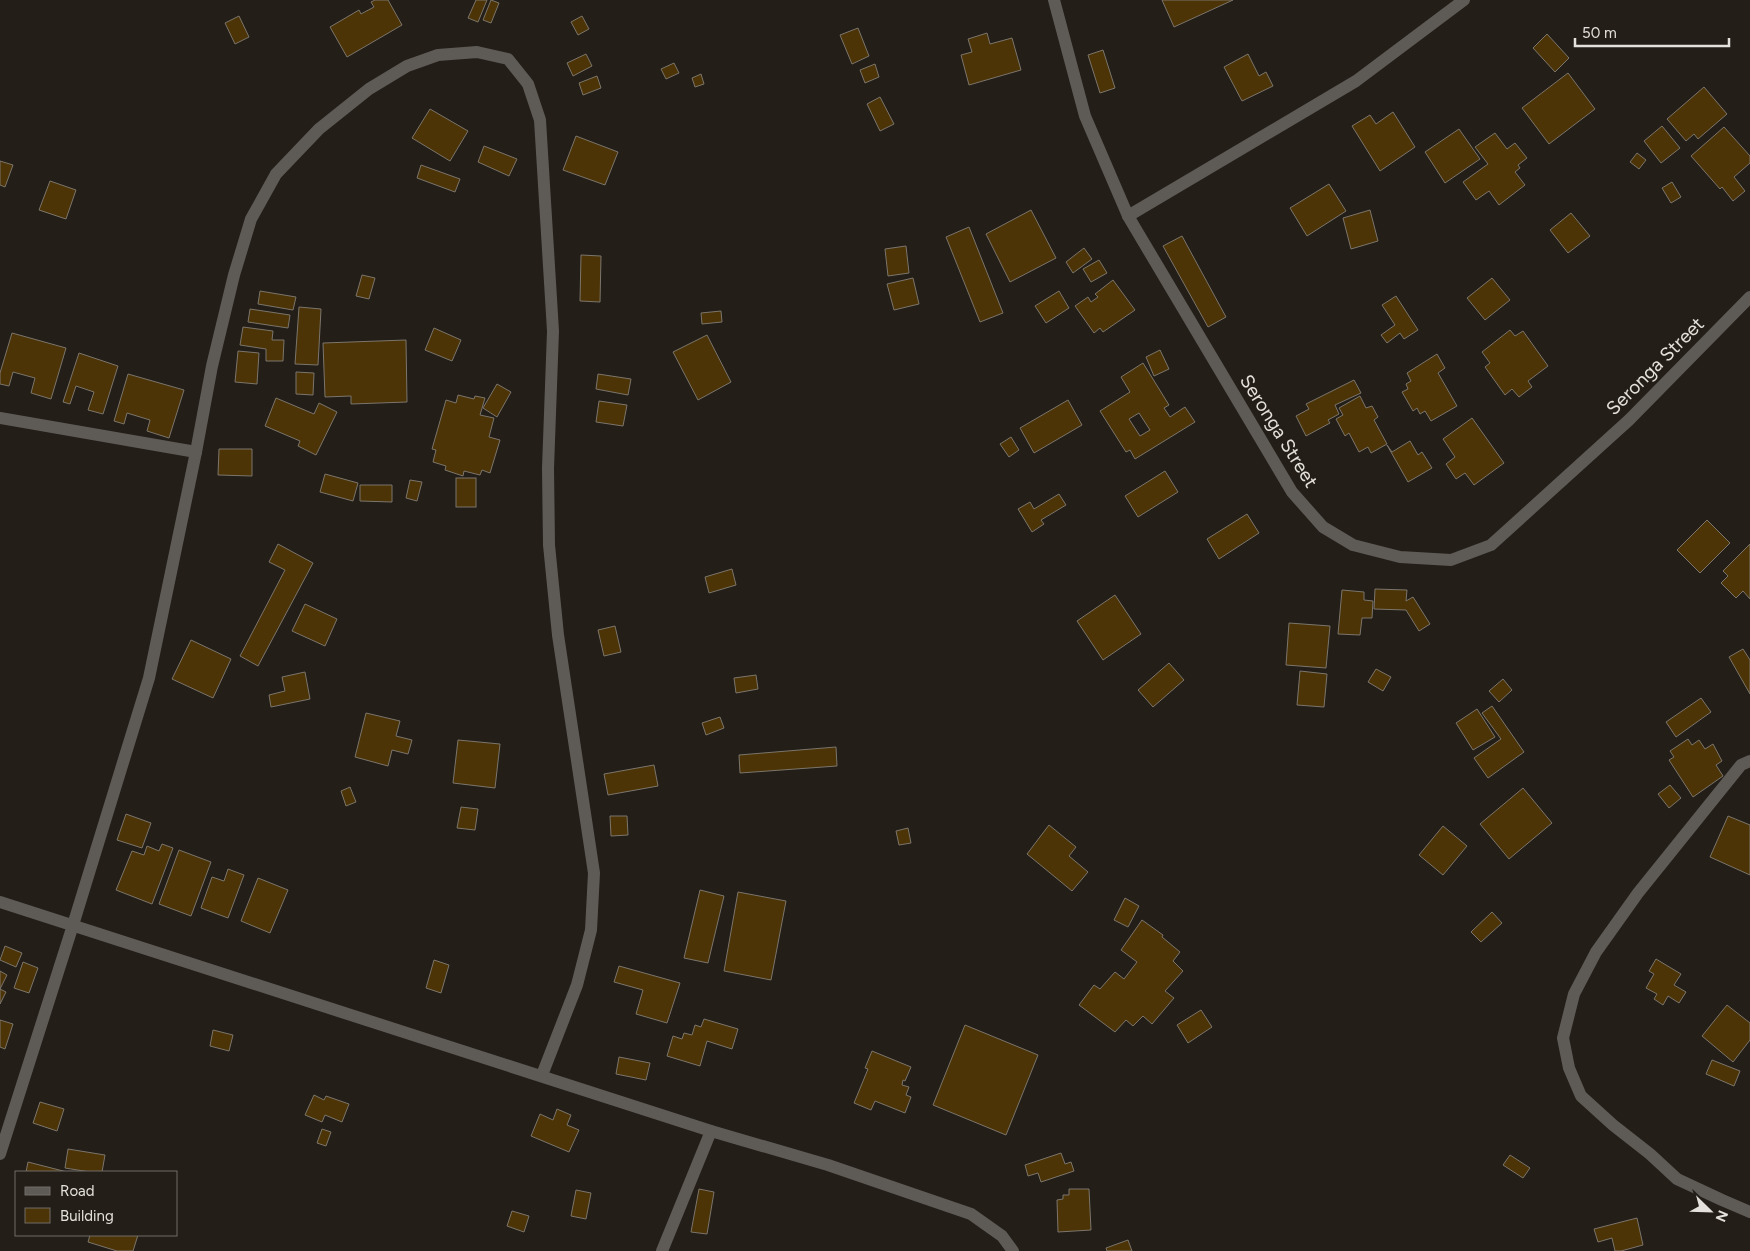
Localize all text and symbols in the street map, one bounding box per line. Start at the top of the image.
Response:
scale bar [1575,15,1729,47]
text: 50 m [1582,24,1617,42]
street label: Seronga Street [1601,312,1709,420]
street label: Seronga Street [1235,370,1323,492]
legend [15,1171,178,1236]
text: Road [60,1182,95,1200]
north arrow [1685,1186,1735,1236]
text: Building [60,1207,114,1225]
text: N [1712,1208,1731,1224]

